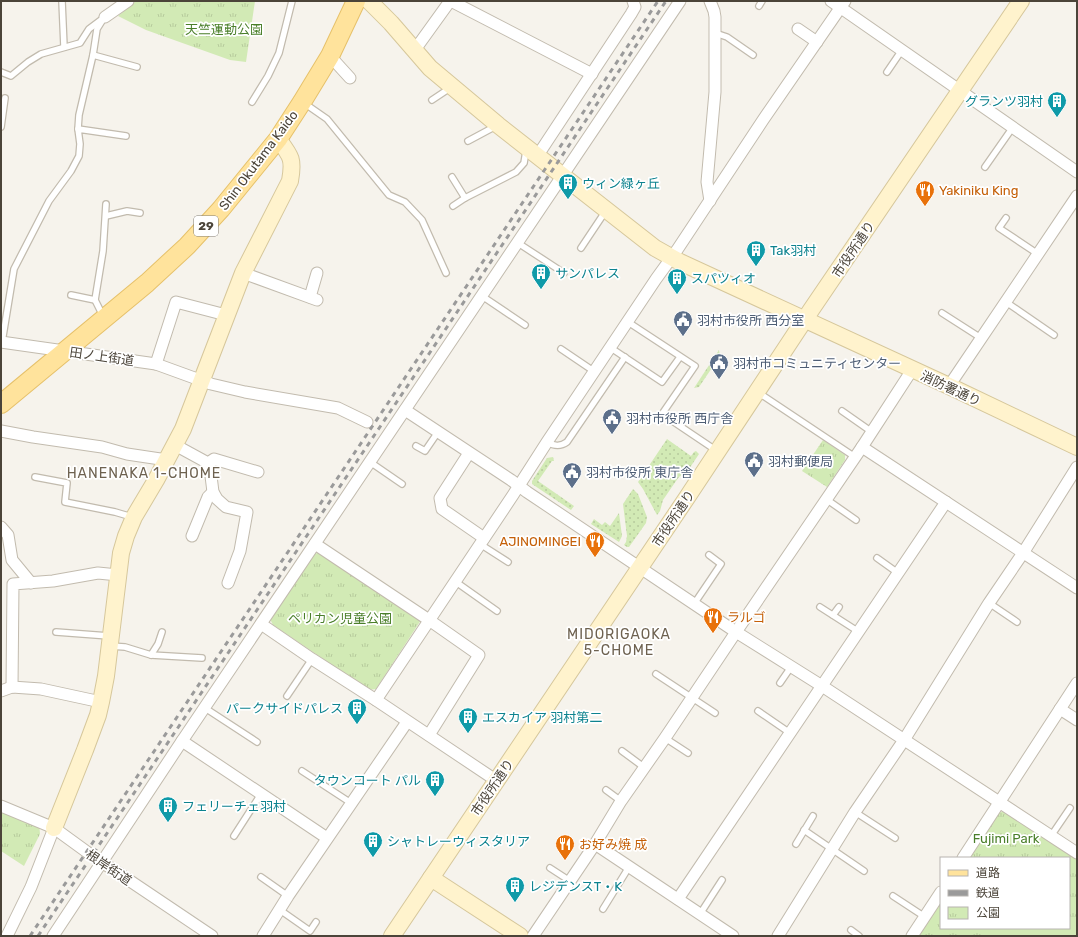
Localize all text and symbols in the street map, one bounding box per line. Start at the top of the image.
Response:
park label: 天竺運動公園 [185,22,263,37]
building icon: グランツ羽村 [1046,90,1068,118]
place label: グランツ羽村 [965,94,1043,109]
street label: Shin Okutama Kaido [216,107,301,213]
building icon: ウィン緑ヶ丘 [557,172,579,200]
place label: ウィン緑ヶ丘 [582,176,660,191]
restaurant icon: Yakiniku King [914,179,936,207]
place label: Yakiniku King [939,183,1019,199]
road number: 29 [194,216,218,236]
street label: 市役所通り [829,218,878,280]
building icon: Tak羽村 [745,239,767,267]
place label: Tak羽村 [770,243,816,258]
building icon: サンパレス [530,262,552,290]
place label: サンパレス [555,266,620,281]
building icon: スパツィオ [666,267,688,295]
place label: スパツィオ [691,271,756,286]
public building icon: 羽村市役所 西分室 [672,309,694,337]
place label: 羽村市役所 西分室 [697,313,804,328]
street label: 田ノ上街道 [69,345,135,368]
public building icon: 羽村市コミュニティセンター [708,352,730,380]
place label: 羽村市コミュニティセンター [733,356,901,371]
street label: 消防署通り [918,368,983,409]
public building icon: 羽村市役所 西庁舎 [601,407,623,435]
place label: 羽村市役所 西庁舎 [626,411,733,426]
public building icon: 羽村郵便局 [743,450,765,478]
place label: 羽村郵便局 [768,454,833,469]
public building icon: 羽村市役所 東庁舎 [561,461,583,489]
district label: HANENAKA 1-CHOME [67,465,221,482]
place label: 羽村市役所 東庁舎 [586,465,693,480]
street label: 市役所通り [649,487,698,549]
restaurant icon: AJINOMINGEI [584,530,606,558]
place label: AJINOMINGEI [500,534,581,549]
restaurant icon: ラルゴ [702,606,724,634]
place label: ラルゴ [727,610,766,625]
park label: ペリカン児童公園 [288,611,392,626]
district label: MIDORIGAOKA 5-CHOME [567,626,671,659]
building icon: パークサイドパレス [346,697,368,725]
place label: パークサイドパレス [226,701,343,716]
building icon: エスカイア 羽村第二 [457,706,479,734]
place label: エスカイア 羽村第二 [482,710,602,725]
street label: 市役所通り [468,756,517,818]
building icon: タウンコート パル [424,769,446,797]
place label: タウンコート パル [314,773,421,788]
building icon: フェリーチェ羽村 [157,795,179,823]
place label: フェリーチェ羽村 [182,799,286,814]
building icon: シャトレーウィスタリア [362,830,384,858]
park label: Fujimi Park [973,831,1040,846]
restaurant icon: お好み焼 成 [554,833,576,861]
place label: シャトレーウィスタリア [387,834,530,849]
place label: お好み焼 成 [579,837,647,852]
street label: 根岸街道 [83,847,134,888]
legend [940,857,1070,929]
text: 道路 [976,866,1000,880]
building icon: レジデンスT・K [504,875,526,903]
place label: レジデンスT・K [529,879,622,894]
text: 鉄道 [976,886,1000,900]
text: 公園 [976,906,1000,920]

